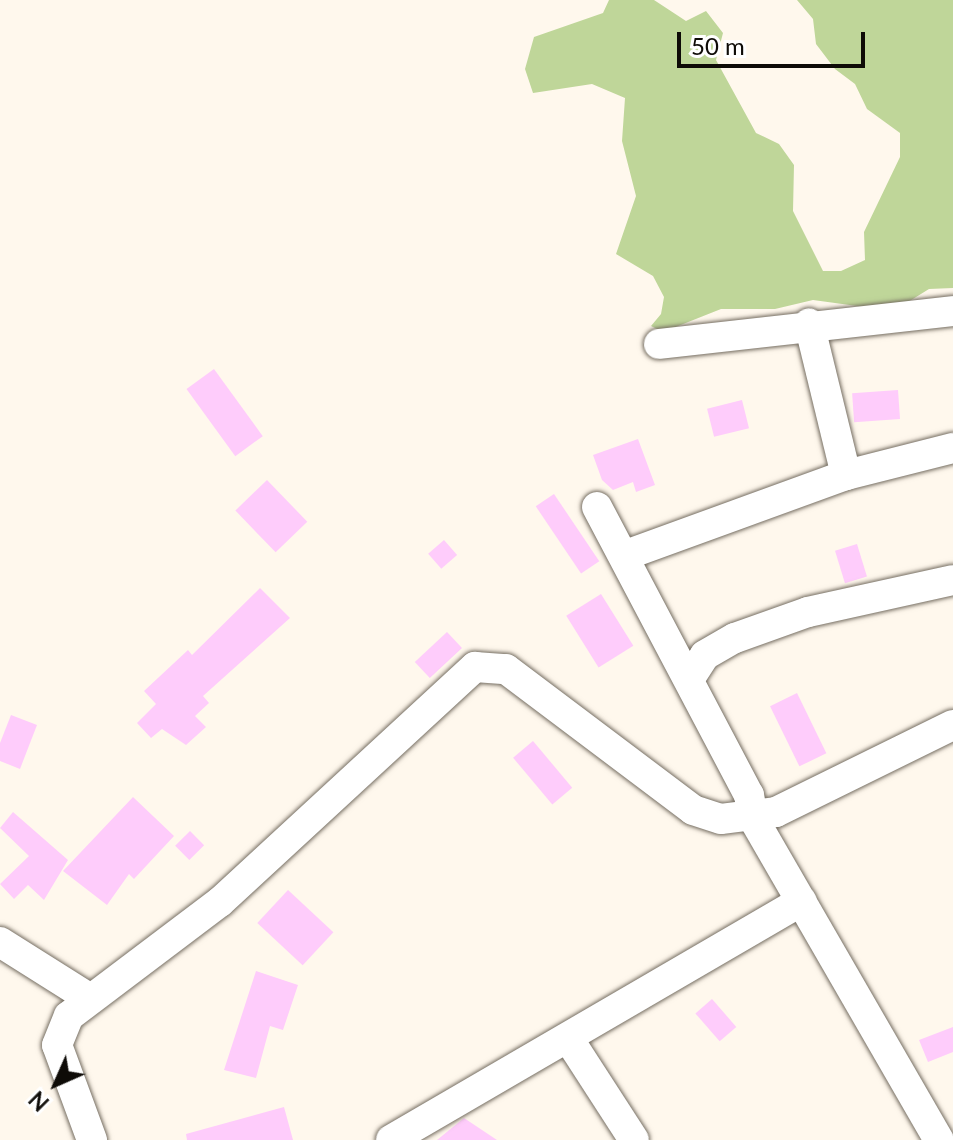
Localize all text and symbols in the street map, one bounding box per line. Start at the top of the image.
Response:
scale bar [681,16,869,66]
text: 50 m [691,31,745,60]
north arrow [16,1044,96,1124]
text: N [23,1086,54,1117]

